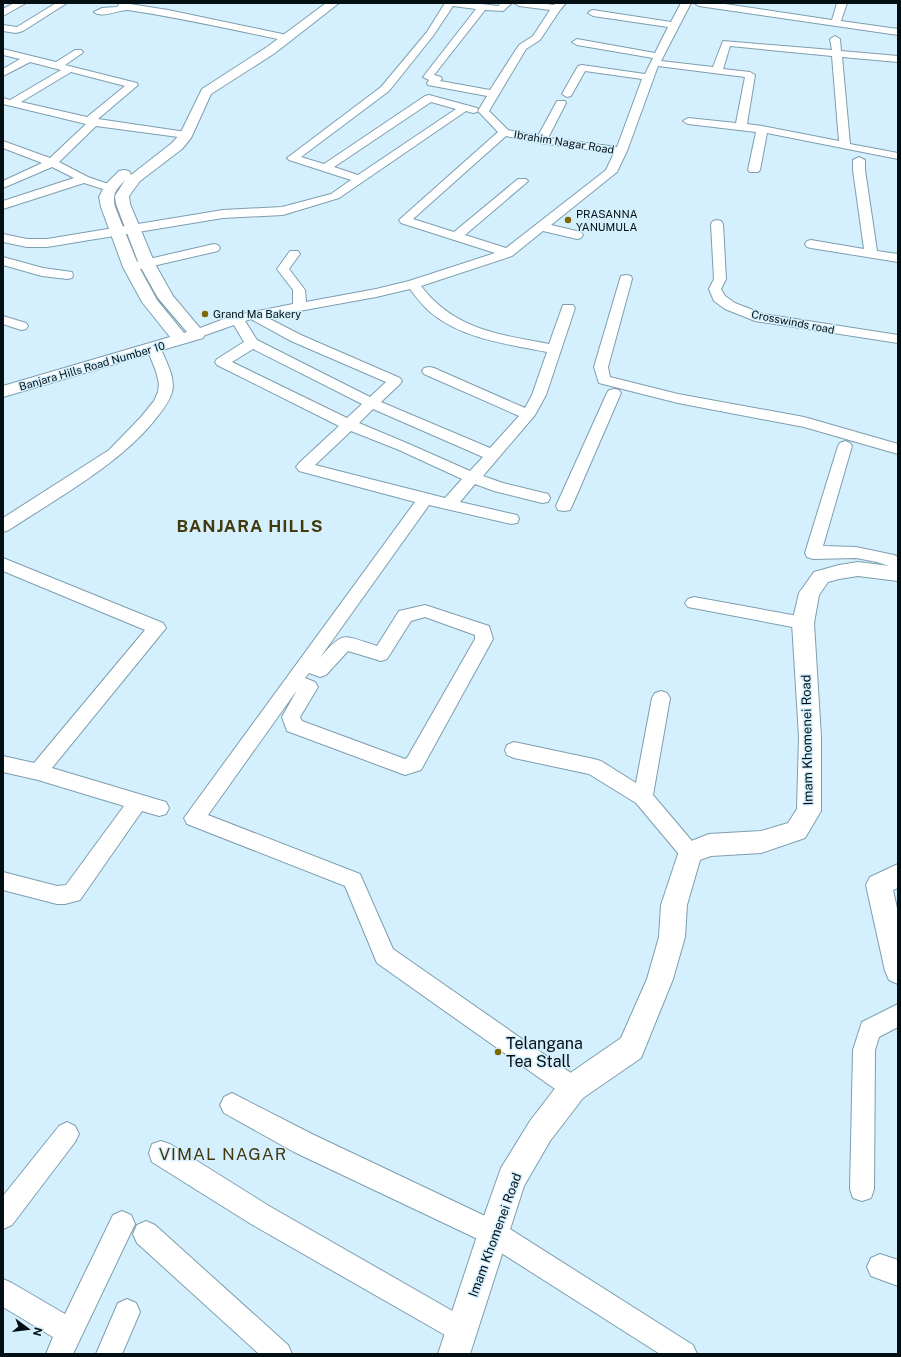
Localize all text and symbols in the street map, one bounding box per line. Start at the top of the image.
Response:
street label: Ibrahim Nagar Road [513,128,615,156]
place label: PRASANNA YANUMULA [576,208,638,233]
marker: PRASANNA YANUMULA [563,215,573,225]
place label: Grand Ma Bakery [213,308,301,320]
street label: Crosswinds road [750,308,836,336]
marker: Grand Ma Bakery [200,309,210,319]
street label: Banjara Hills Road Number 10 [18,339,167,393]
district label: BANJARA HILLS [177,516,323,536]
street label: Imam Khomenei Road [798,674,816,806]
place label: Telangana Tea Stall [506,1034,583,1071]
marker: Telangana Tea Stall [493,1047,503,1057]
district label: VIMAL NAGAR [159,1144,287,1164]
street label: Imam Khomenei Road [466,1171,524,1299]
north arrow [8,1309,48,1349]
text: N [31,1326,45,1337]

